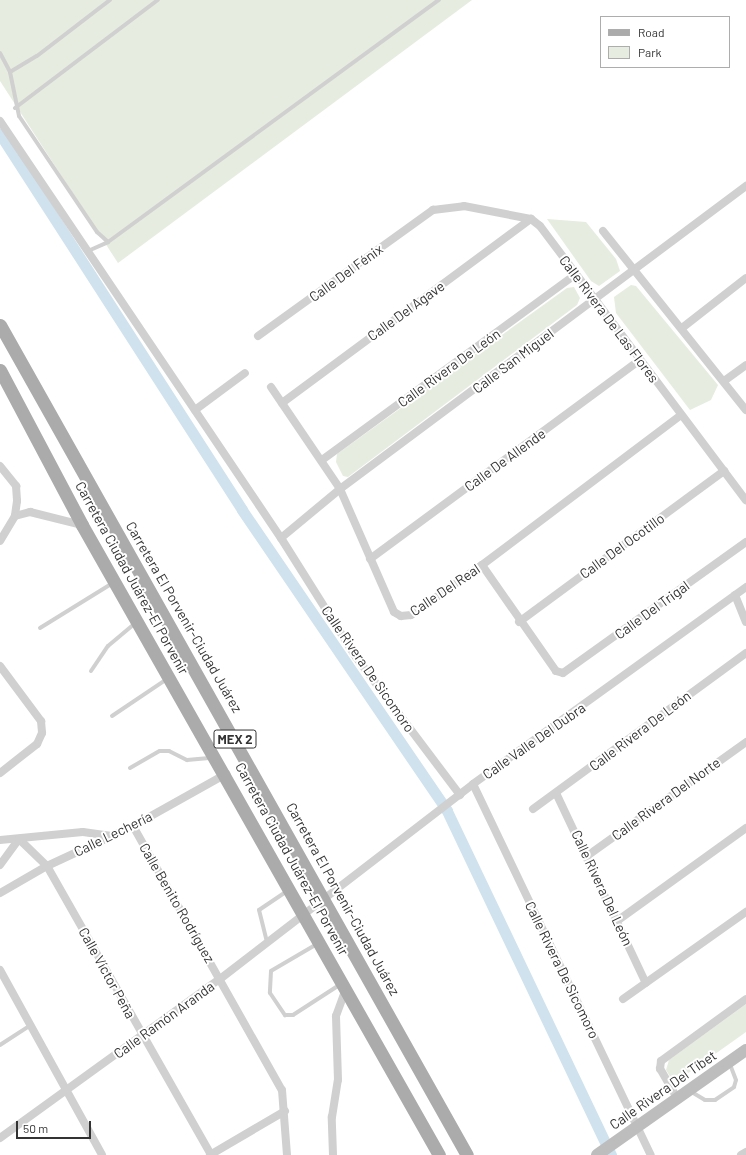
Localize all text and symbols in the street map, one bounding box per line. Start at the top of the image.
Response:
legend [600,16,730,68]
text: Road [638,25,665,39]
text: Park [638,45,662,59]
street label: Calle Del Fénix [306,241,386,305]
street label: Calle Rivera De Las Flores [556,252,662,386]
street label: Calle Del Agave [364,277,448,345]
street label: Calle Rivera De León [394,325,504,411]
street label: Calle San Miguel [469,325,557,397]
street label: Calle De Allende [461,425,549,495]
street label: Carretera Ciudad Juárez-El Porvenir [72,479,192,677]
street label: Calle Del Ocotillo [576,510,668,582]
street label: Carretera El Porvenir-Ciudad Juárez [122,518,246,716]
street label: Calle Del Real [407,560,483,620]
street label: Calle Del Trigal [611,577,693,643]
street label: Calle Rivera De Sicomoro [318,603,418,735]
street label: Calle Rivera De León [586,687,694,775]
street label: Calle Valle Del Dubra [479,699,589,783]
road number: MEX 2 [213,728,257,750]
street label: Calle Rivera Del Norte [608,754,724,844]
street label: Carretera Ciudad Juárez-El Porvenir [232,760,352,958]
street label: Carretera El Porvenir-Ciudad Juárez [283,800,403,998]
street label: Calle Lechería [71,808,155,860]
street label: Calle Rivera Del León [568,827,636,949]
street label: Calle Benito Rodríguez [136,840,218,966]
street label: Calle Rivera De Sicomoro [521,899,603,1041]
street label: Calle Víctor Peña [75,925,139,1021]
street label: Calle Ramón Aranda [110,978,218,1062]
street label: Calle Rivera Del Tíbet [606,1047,720,1133]
scale bar [18,1113,93,1139]
text: 50 m [23,1121,48,1135]

